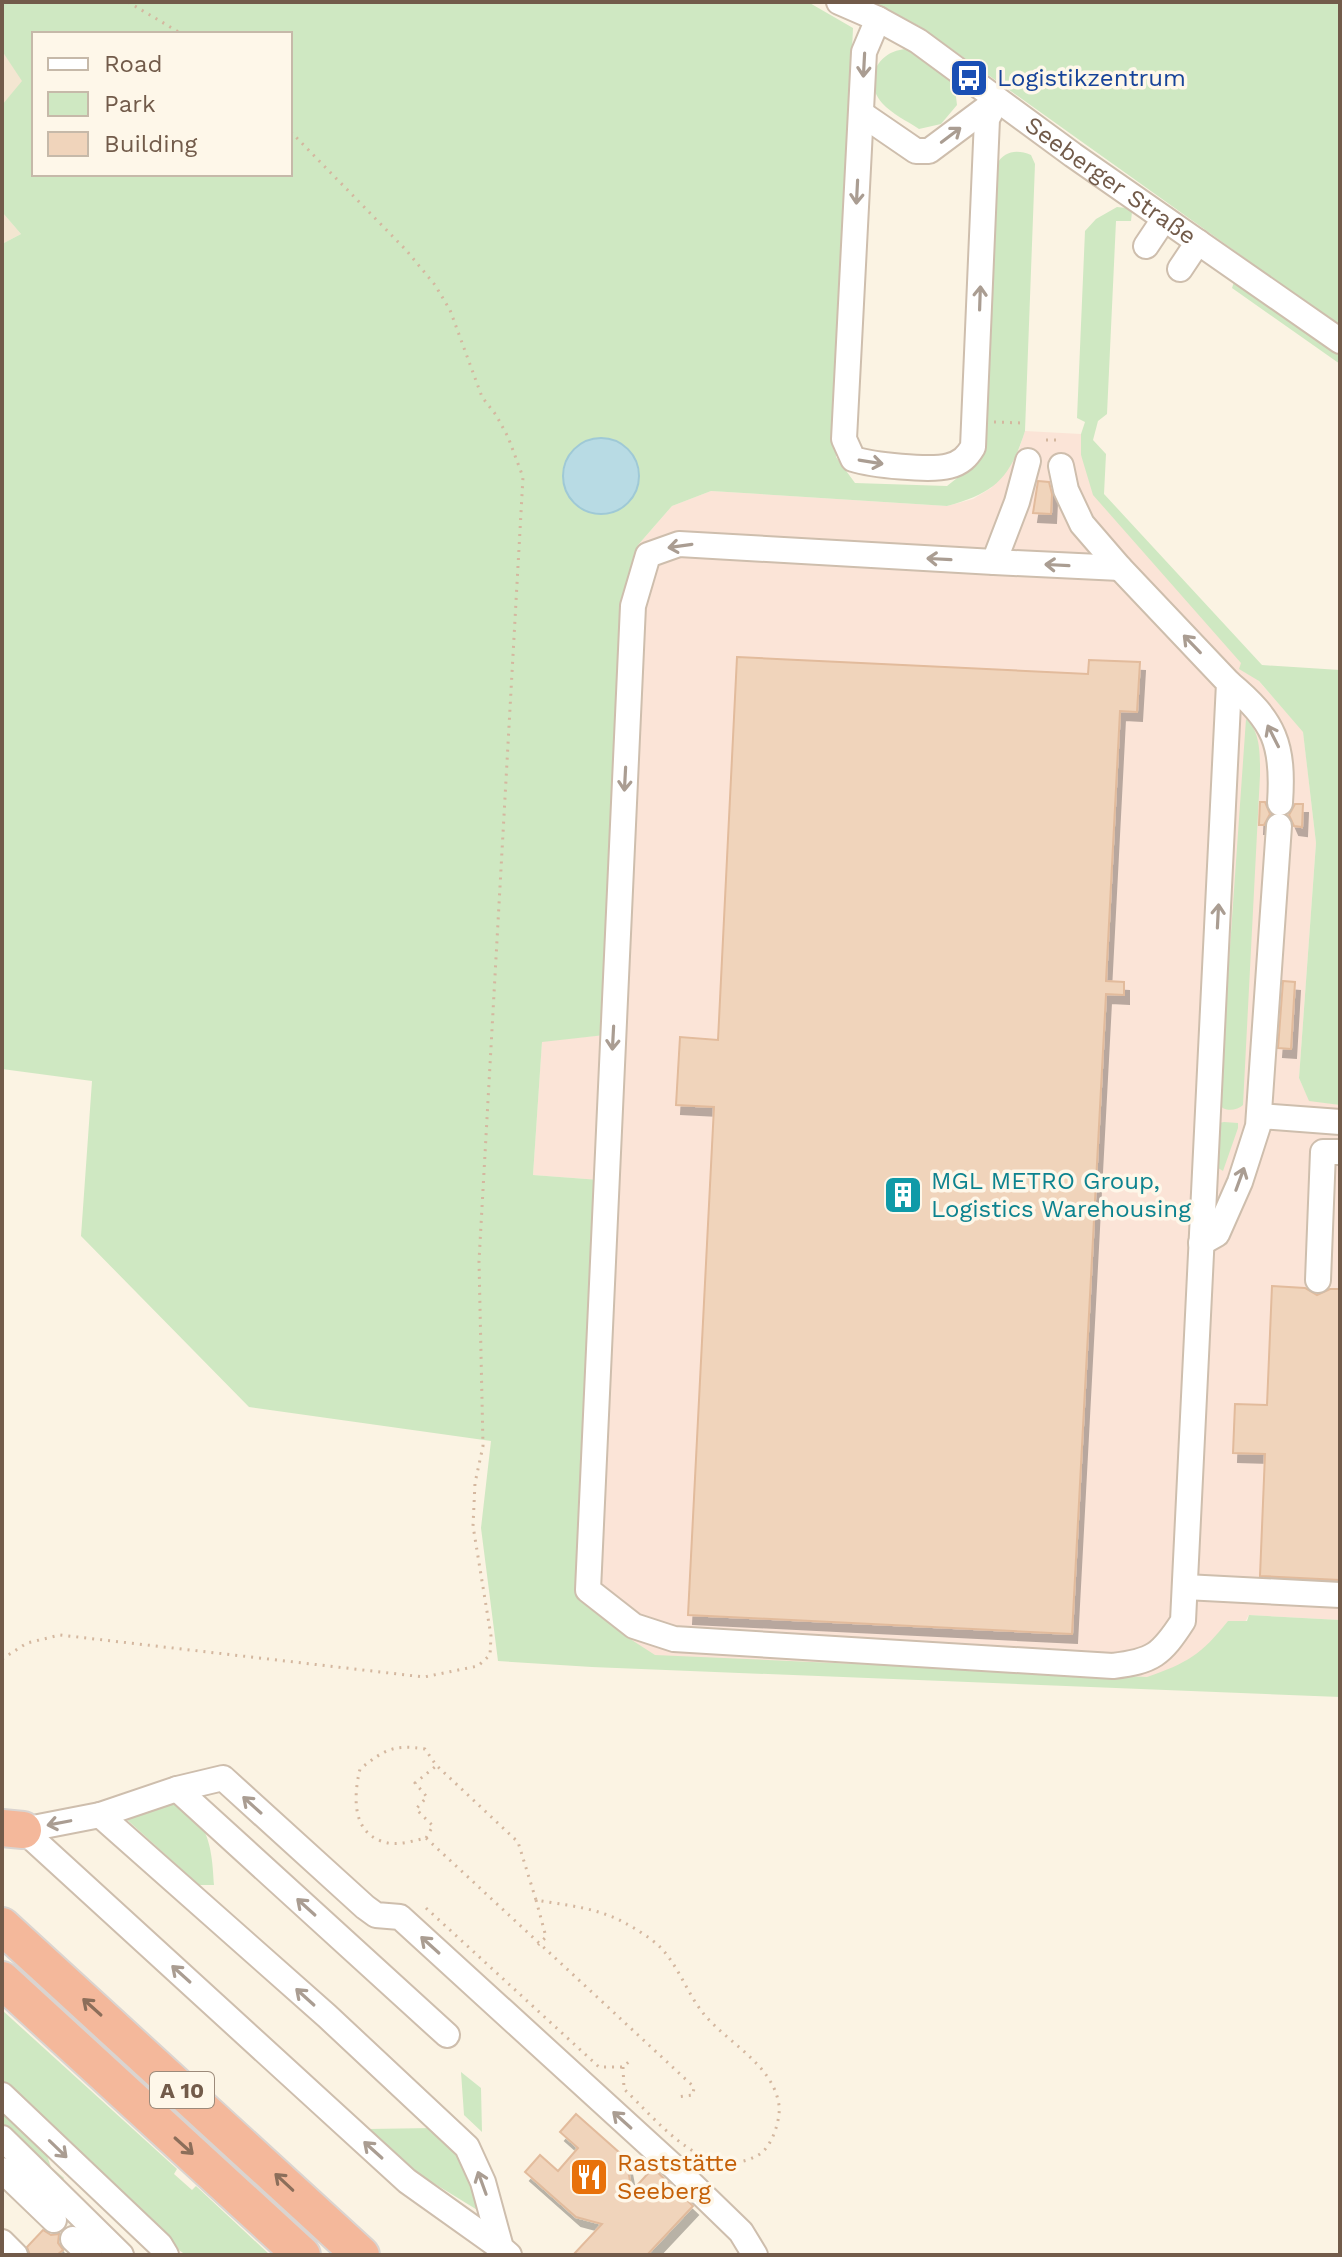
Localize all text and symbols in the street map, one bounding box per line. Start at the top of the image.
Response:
legend [32,32,292,176]
text: Road [104,50,163,78]
one-way arrow [856,51,871,78]
bus stop icon: Logistikzentrum [948,57,990,99]
place label: Logistikzentrum [997,64,1186,92]
text: Park [104,90,156,118]
street label: Seeberger Straße [1020,111,1201,250]
one-way arrow [940,127,961,144]
text: Building [104,130,197,158]
one-way arrow [850,178,865,204]
one-way arrow [972,285,987,312]
one-way arrow [858,456,883,471]
one-way arrow [668,539,693,554]
one-way arrow [926,551,953,566]
one-way arrow [1044,557,1071,572]
one-way arrow [1183,634,1201,654]
one-way arrow [1265,724,1280,748]
one-way arrow [618,765,633,792]
one-way arrow [1210,903,1225,930]
one-way arrow [606,1024,621,1051]
place label: MGL METRO Group, Logistics Warehousing [931,1167,1191,1223]
one-way arrow [1234,1167,1248,1192]
building icon: MGL METRO Group, Logistics Warehousing [882,1174,924,1216]
one-way arrow [242,1796,262,1814]
one-way arrow [47,1817,73,1832]
one-way arrow [296,1897,316,1916]
one-way arrow [421,1936,441,1954]
one-way arrow [171,1965,191,1984]
one-way arrow [296,1988,316,2006]
one-way arrow [82,1999,102,2017]
road number: A 10 [150,2072,214,2108]
one-way arrow [613,2112,633,2130]
one-way arrow [174,2136,194,2155]
one-way arrow [48,2139,68,2158]
one-way arrow [363,2140,383,2159]
place label: Raststätte Seeberg [617,2149,737,2205]
restaurant icon: Raststätte Seeberg [568,2156,610,2198]
one-way arrow [474,2171,489,2196]
one-way arrow [274,2173,294,2192]

